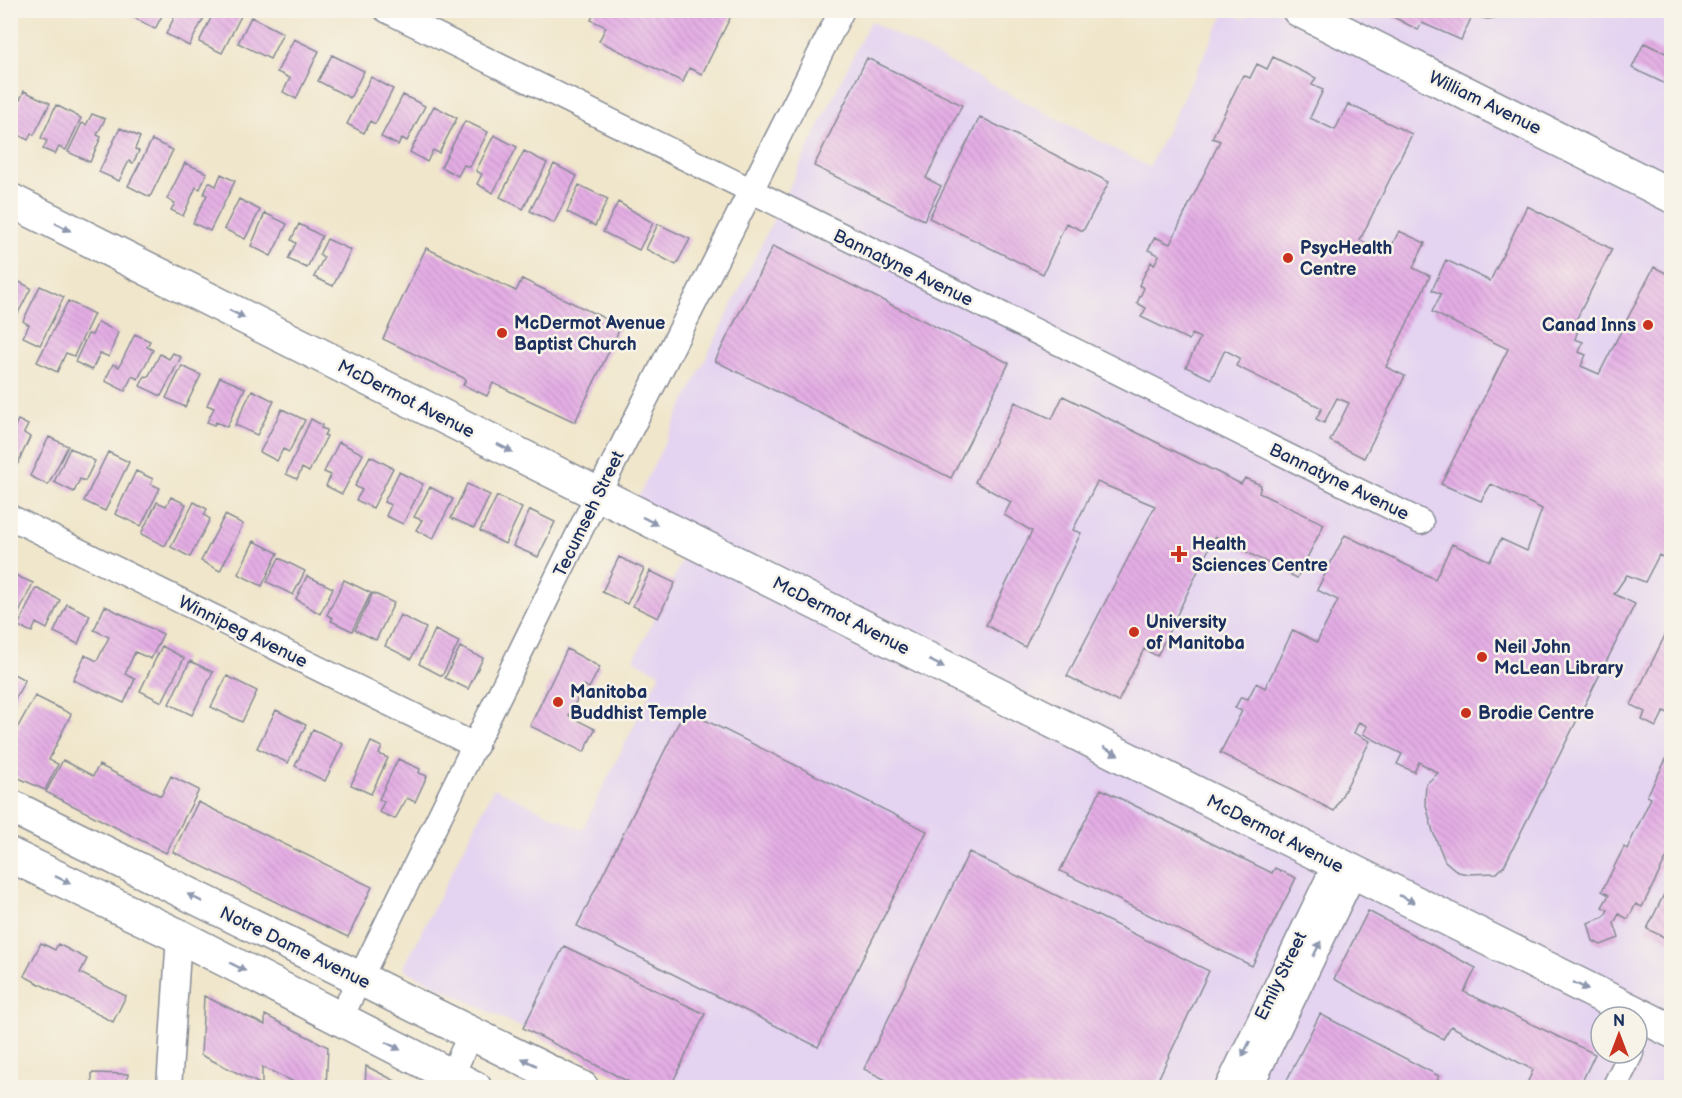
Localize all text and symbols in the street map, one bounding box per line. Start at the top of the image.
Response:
street label: William Avenue [1425,67,1545,139]
one-way arrow [54,222,71,231]
street label: Bannatyne Avenue [830,225,977,311]
place label: PsycHealth Centre [1300,238,1392,280]
marker: PsycHealth Centre [1281,251,1295,265]
one-way arrow [229,309,246,319]
place label: McDermot Avenue Baptist Church [514,313,665,355]
place label: Canad Inns [1542,315,1636,336]
marker: Canad Inns [1641,318,1655,332]
marker: McDermot Avenue Baptist Church [495,326,509,340]
street label: McDermot Avenue [334,355,478,443]
street label: Bannatyne Avenue [1266,439,1413,525]
one-way arrow [497,444,514,453]
street label: Tecumseh Street [549,447,629,580]
one-way arrow [641,516,658,525]
place label: Health Sciences Centre [1192,534,1328,576]
marker: Health Sciences Centre [1170,545,1188,563]
street label: McDermot Avenue [769,572,913,660]
street label: Winnipeg Avenue [175,592,311,672]
place label: University of Manitoba [1146,612,1245,654]
marker: University of Manitoba [1127,625,1141,639]
place label: Neil John McLean Library [1494,637,1624,679]
marker: Neil John McLean Library [1475,650,1489,664]
one-way arrow [928,659,946,669]
place label: Manitoba Buddhist Temple [570,682,707,724]
marker: Manitoba Buddhist Temple [551,695,565,709]
place label: Brodie Centre [1478,703,1594,724]
marker: Brodie Centre [1459,706,1473,720]
one-way arrow [1103,747,1120,756]
street label: McDermot Avenue [1203,790,1347,878]
one-way arrow [55,876,72,885]
one-way arrow [186,893,203,903]
one-way arrow [1398,895,1415,904]
street label: Notre Dame Avenue [216,902,374,994]
street label: Emily Street [1251,928,1312,1024]
one-way arrow [1312,941,1322,958]
one-way arrow [230,962,247,971]
one-way arrow [1573,981,1590,991]
north arrow [1589,1005,1649,1065]
text: N [1613,1012,1625,1031]
one-way arrow [1241,1040,1250,1057]
one-way arrow [384,1041,401,1050]
one-way arrow [521,1057,538,1066]

